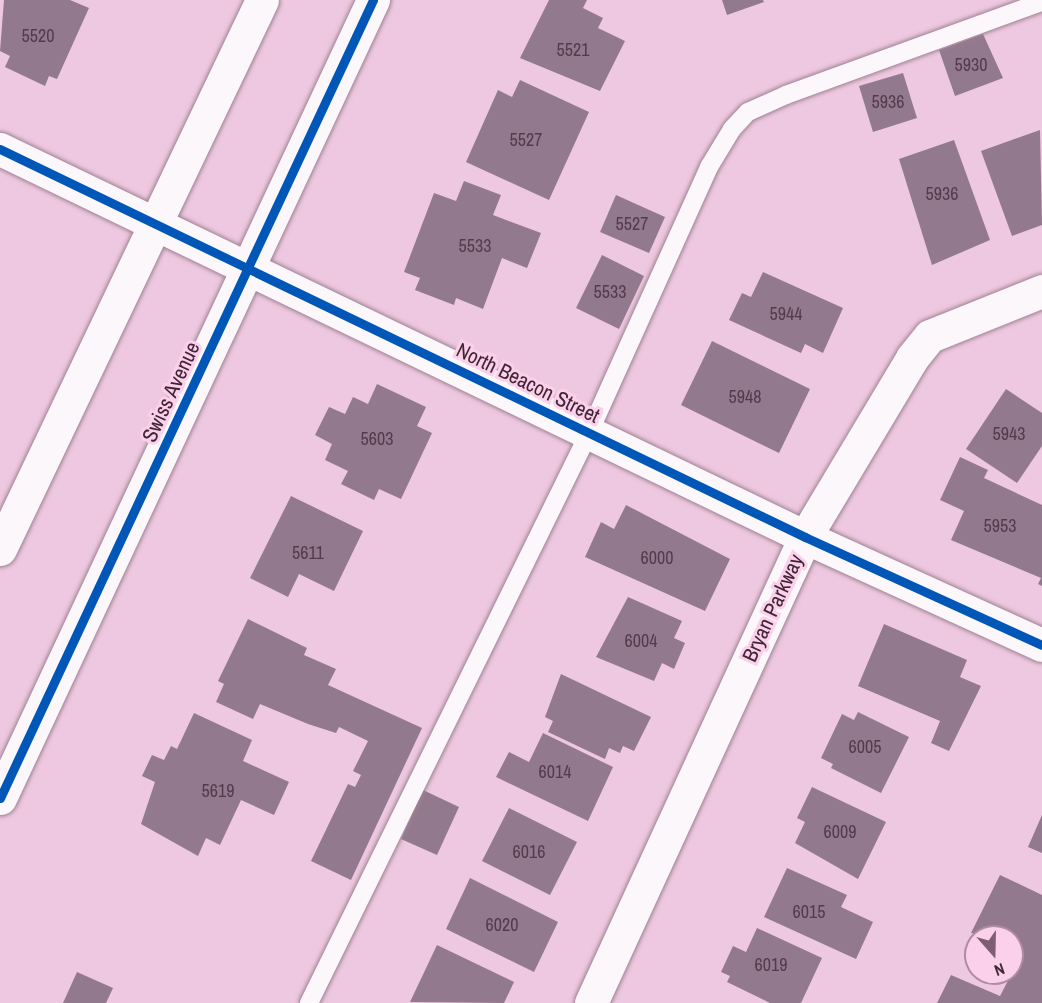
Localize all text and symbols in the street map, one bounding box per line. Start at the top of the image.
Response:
house number: 5520 [22,25,54,47]
house number: 5521 [557,39,589,61]
house number: 5930 [955,54,987,76]
house number: 5936 [872,91,904,113]
house number: 5527 [510,129,542,151]
house number: 5936 [926,183,958,205]
house number: 5527 [616,213,648,235]
house number: 5533 [459,235,491,257]
house number: 5533 [594,281,626,303]
house number: 5944 [770,303,802,325]
street label: Swiss Avenue [137,337,205,447]
street label: North Beacon Street [452,337,604,429]
house number: 5948 [729,386,761,408]
house number: 5943 [993,423,1025,445]
house number: 5603 [361,428,393,450]
house number: 5953 [984,515,1016,537]
house number: 5611 [292,542,324,564]
house number: 6000 [641,547,673,569]
street label: Bryan Parkway [737,550,809,666]
house number: 6004 [625,630,657,652]
house number: 6005 [849,736,881,758]
house number: 6014 [539,761,571,783]
house number: 5619 [202,780,234,802]
house number: 6009 [824,821,856,843]
house number: 6016 [513,841,545,863]
house number: 6015 [793,901,825,923]
house number: 6020 [486,914,518,936]
north arrow [964,925,1024,985]
house number: 6019 [755,954,787,976]
text: N [991,958,1008,982]

